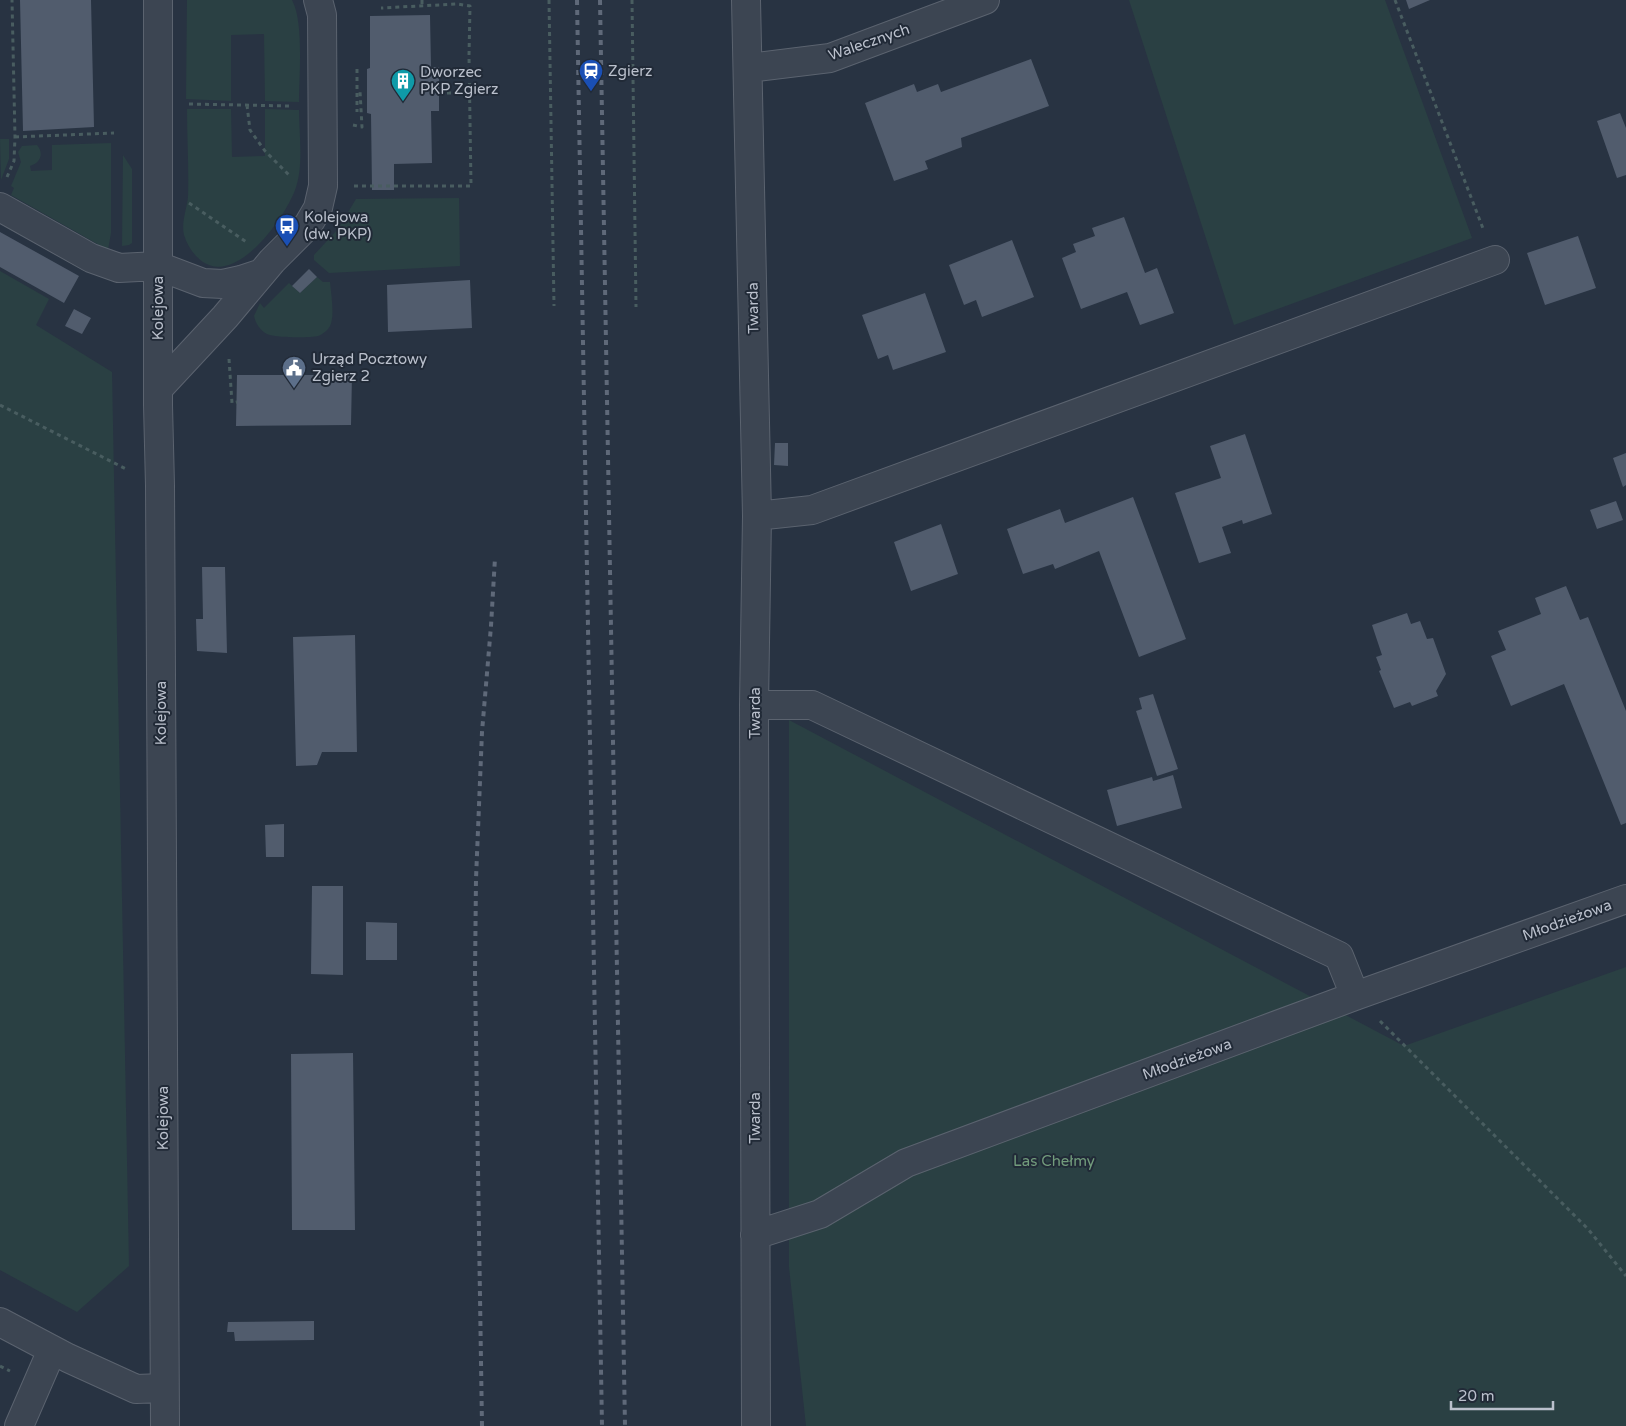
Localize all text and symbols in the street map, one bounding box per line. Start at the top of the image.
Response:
street label: Walecznych [826,20,912,64]
station icon: Zgierz [578,58,604,92]
place label: Zgierz [608,62,652,80]
place label: Dworzec PKP Zgierz [420,63,499,98]
building icon: Dworzec PKP Zgierz [390,68,416,102]
place label: Kolejowa (dw. PKP) [304,208,372,243]
bus stop icon: Kolejowa (dw. PKP) [274,213,300,247]
street label: Kolejowa [149,276,167,340]
street label: Twarda [744,282,762,334]
place label: Urząd Pocztowy Zgierz 2 [312,350,427,385]
public building icon: Urząd Pocztowy Zgierz 2 [281,355,307,389]
street label: Kolejowa [152,681,170,745]
street label: Twarda [746,687,764,739]
street label: Młodzieżowa [1520,896,1614,944]
street label: Młodzieżowa [1140,1035,1234,1083]
street label: Kolejowa [154,1086,172,1150]
street label: Twarda [746,1092,764,1144]
park label: Las Chełmy [1013,1152,1095,1170]
scale bar [1451,1378,1554,1410]
text: 20 m [1458,1387,1495,1405]

